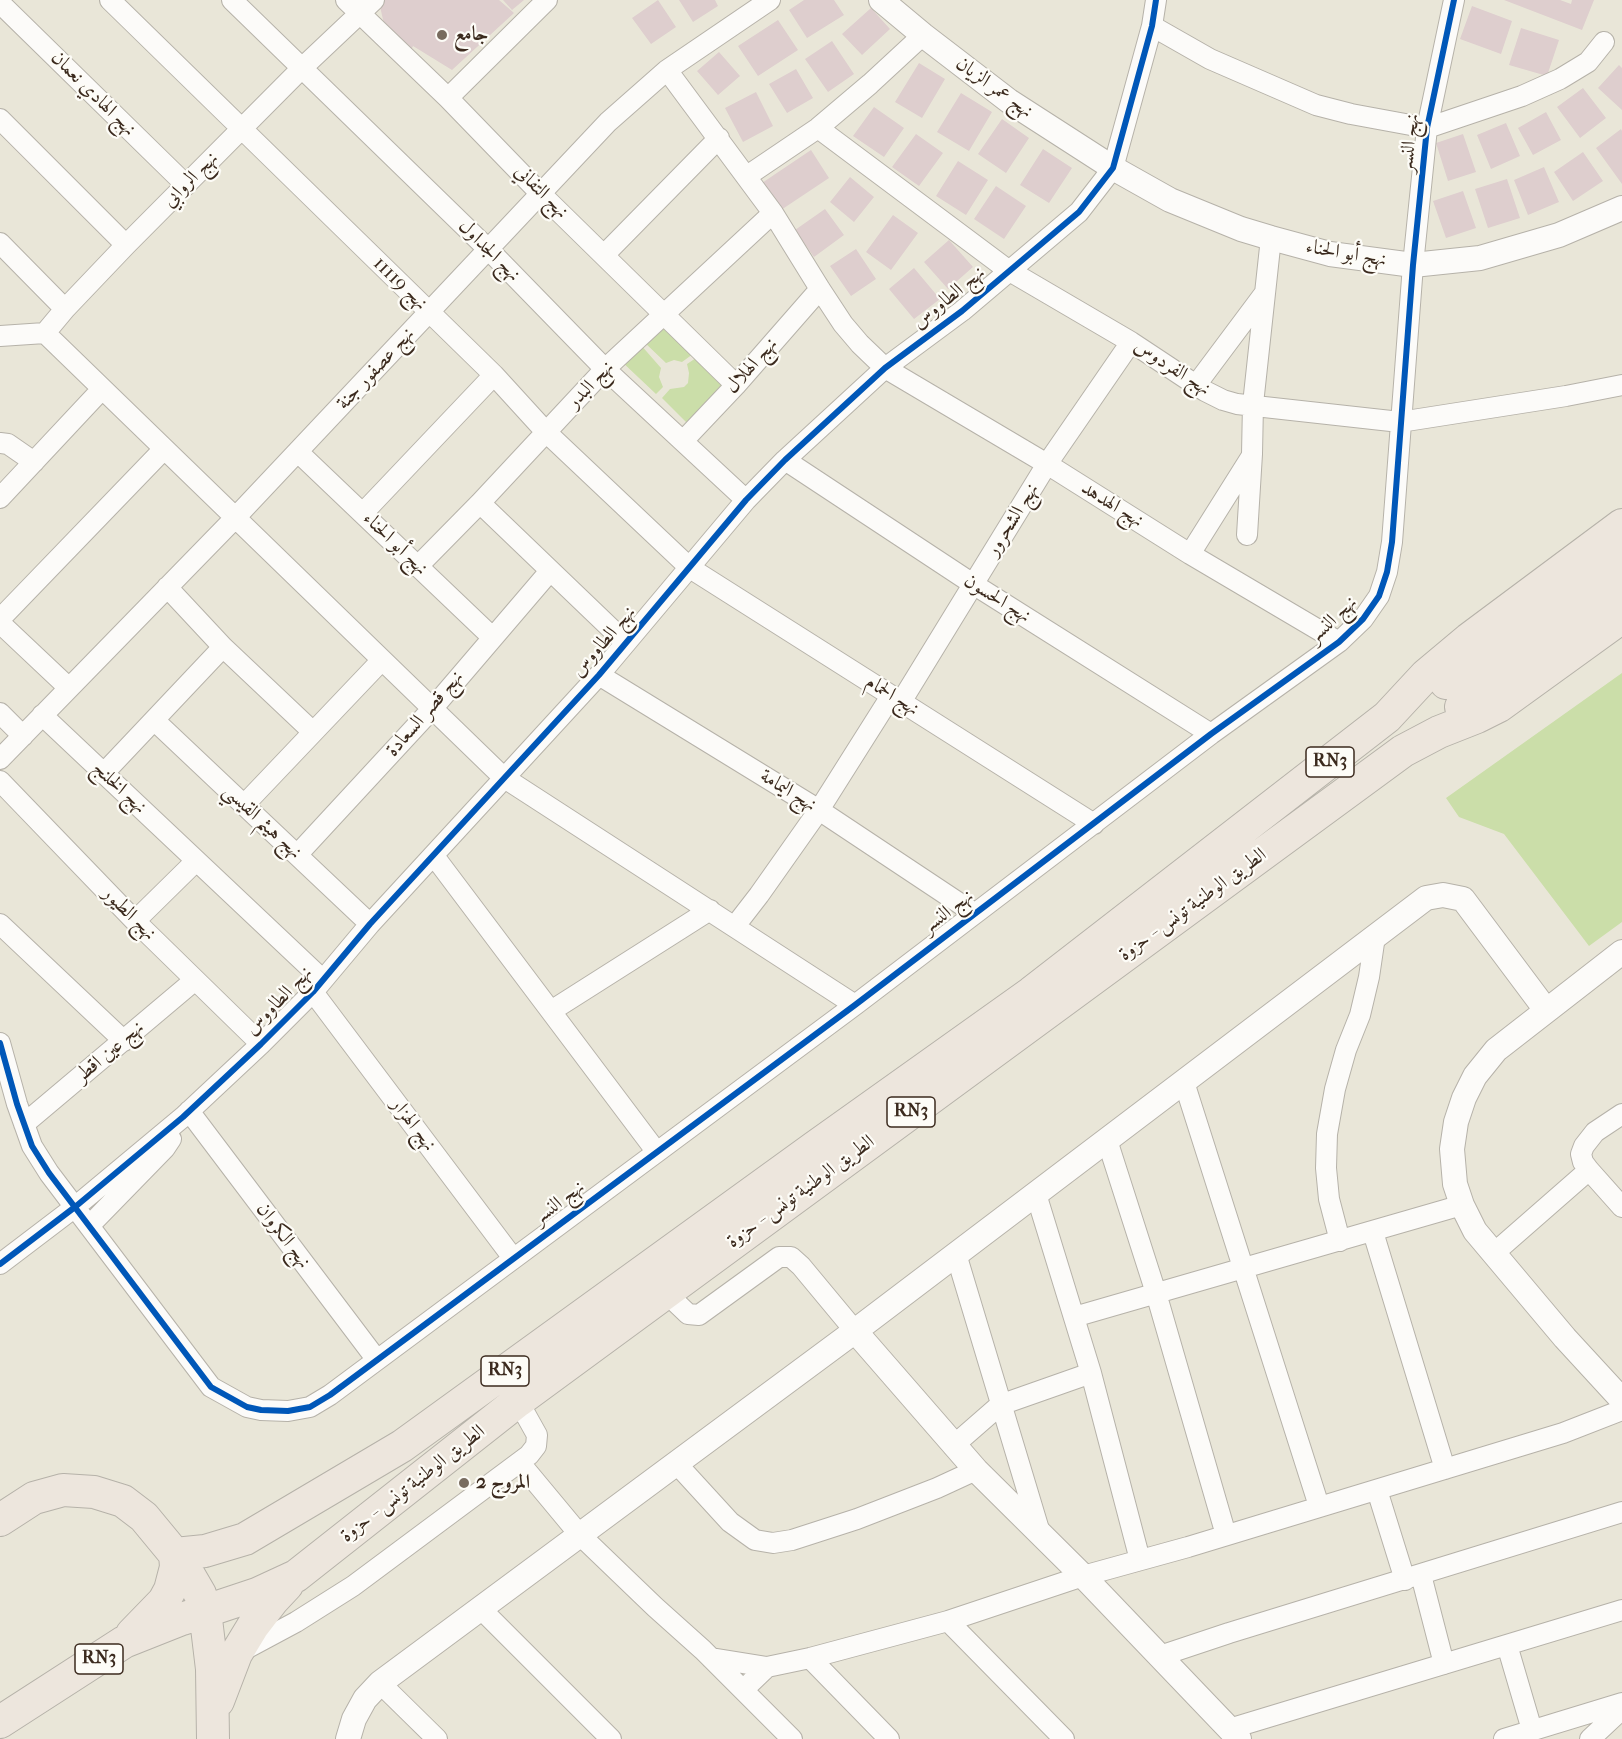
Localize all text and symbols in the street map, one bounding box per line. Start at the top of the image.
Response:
place label: جامع [454,23,488,47]
marker: جامع [435,28,449,42]
street label: نهج الهادي نعمان [45,46,141,142]
street label: نهج عمر الزيان [951,52,1037,124]
street label: نهج النسر [1394,112,1426,174]
street label: نهج الروابي [158,147,224,213]
street label: نهج التفاني [509,160,573,224]
street label: نهج الجداول [453,215,525,287]
street label: نهج أبو الحناء [1304,235,1388,273]
street label: نهج 11119 [368,252,432,316]
street label: نهج الطاووس [908,261,990,335]
street label: نهج عصفور جنة [332,323,420,415]
street label: نهج الهلال [721,333,783,399]
street label: نهج الفردوس [1129,334,1215,402]
street label: نهج البدر [562,356,620,414]
street label: نهج الهدهد [1076,476,1148,534]
street label: نهج الشحرور [981,479,1045,561]
street label: نهج أبو الحناء [357,507,433,581]
street label: نهج الحسون [959,569,1035,629]
street label: نهج النسر [1303,591,1363,649]
street label: نهج الطاووس [566,601,642,683]
street label: نهج قصر السعادة [381,666,469,762]
street label: نهج الحمام [861,670,923,722]
road number: RN3 [1306,747,1354,777]
street label: نهج الخلنج [87,757,151,819]
street label: نهج اليمامة [755,764,821,818]
street label: نهج هيثم القيسي [217,779,307,865]
street label: الطريق الوطنية تونس - حزوة [1114,843,1272,967]
street label: نهج الطيور [97,882,161,946]
street label: نهج النسر [917,885,979,939]
street label: نهج الطاووس [240,961,318,1041]
street label: نهج عين اقطر [70,1016,150,1088]
street label: نهج الهزار [385,1094,441,1156]
road number: RN3 [887,1097,935,1127]
street label: الطريق الوطنية تونس - حزوة [722,1130,880,1254]
street label: نهج النسر [528,1176,590,1230]
street label: نهج الكروان [250,1198,316,1274]
road number: RN3 [481,1356,529,1386]
street label: الطريق الوطنية تونس - حزوة [336,1420,490,1548]
place label: المروج 2 [476,1471,530,1495]
marker: المروج 2 [457,1476,471,1490]
road number: RN3 [75,1644,123,1674]

